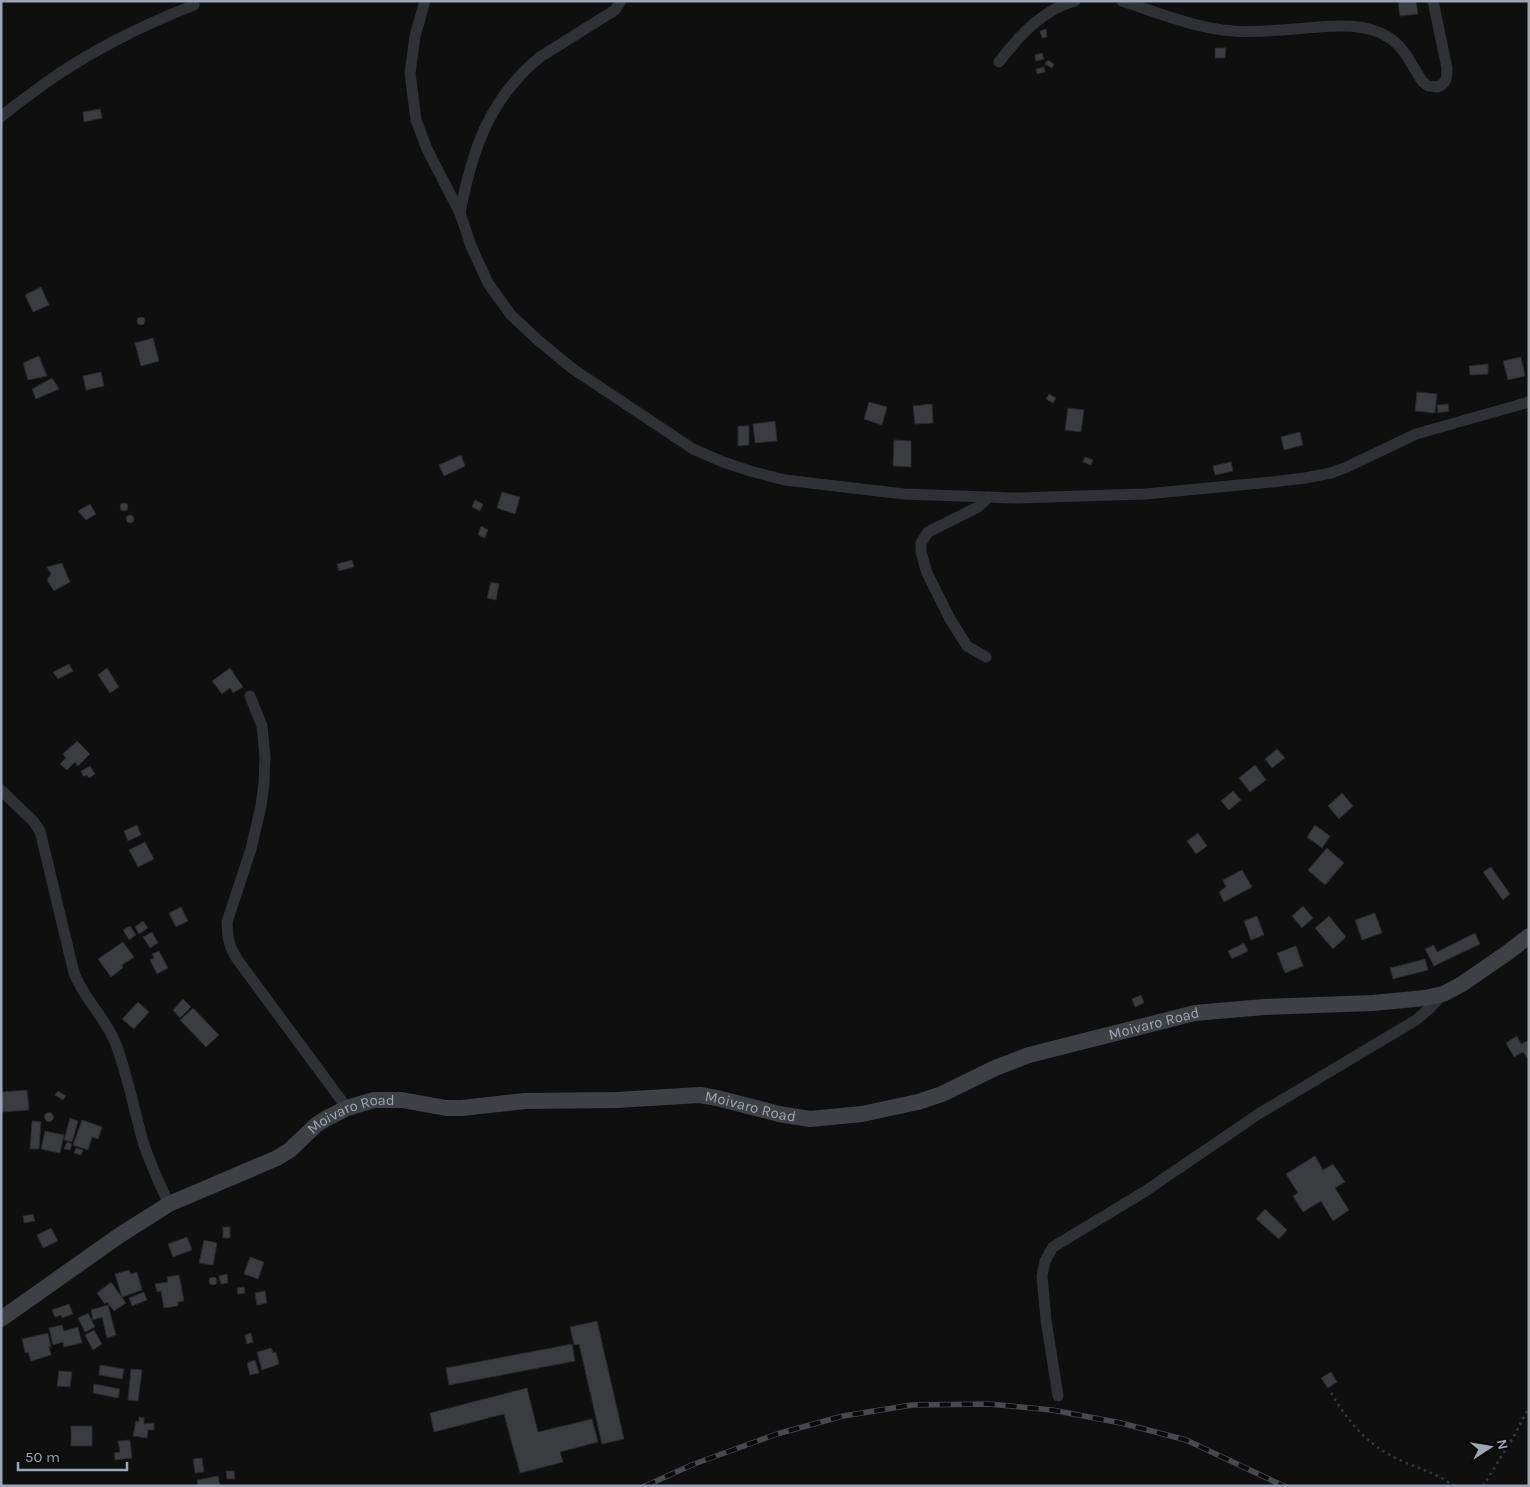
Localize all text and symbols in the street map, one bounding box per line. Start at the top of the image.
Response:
street label: Moivaro Road [1107,1003,1201,1044]
street label: Moivaro Road [704,1087,797,1126]
street label: Moivaro Road [303,1090,395,1138]
north arrow [1465,1422,1515,1472]
text: N [1493,1438,1512,1451]
scale bar [18,1440,126,1472]
text: 50 m [25,1448,60,1466]

